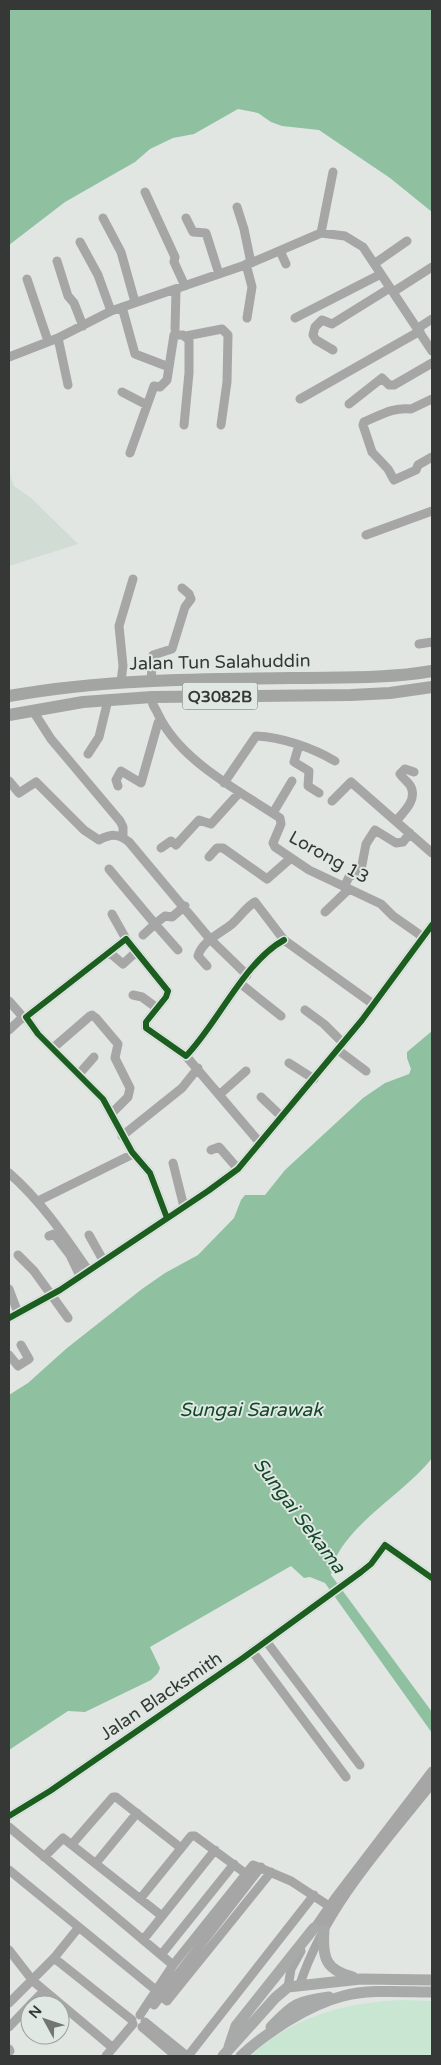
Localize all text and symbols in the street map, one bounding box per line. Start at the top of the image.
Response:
street label: Jalan Tun Salahuddin [129,649,311,675]
road number: Q3082B [182,682,258,709]
street label: Lorong 13 [285,826,373,888]
water label: Sungai Sarawak [179,1399,324,1421]
water label: Sungai Sekama [249,1454,350,1579]
street label: Jalan Blacksmith [96,1647,226,1745]
north arrow [20,1995,70,2045]
text: N [25,2002,46,2022]

